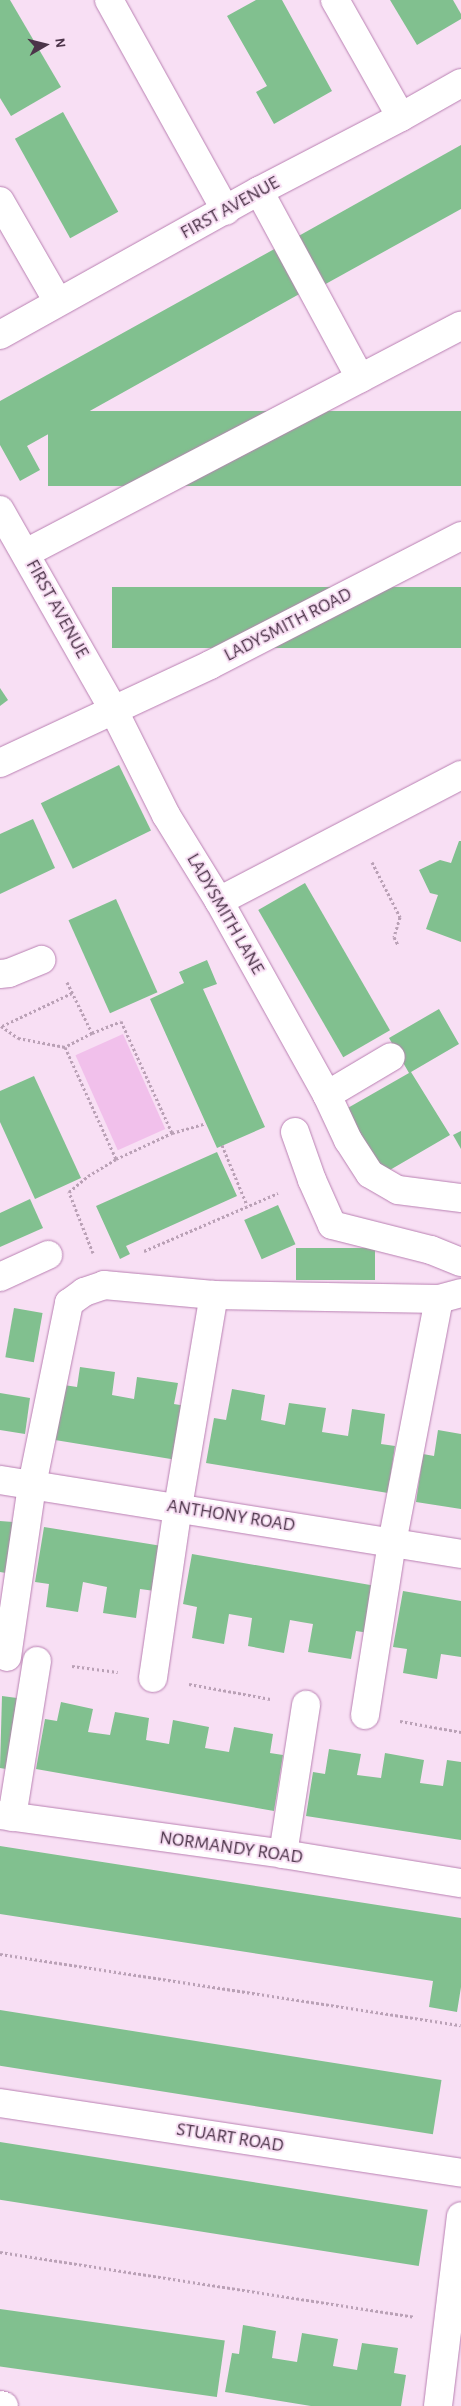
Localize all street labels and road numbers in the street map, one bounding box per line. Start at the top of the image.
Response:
street label: FIRST AVENUE [177,171,283,245]
street label: FIRST AVENUE [20,556,94,662]
street label: LADYSMITH ROAD [220,583,356,667]
street label: LADYSMITH LANE [181,849,269,979]
street label: ANTHONY ROAD [165,1495,297,1537]
street label: NORMANDY ROAD [158,1827,304,1869]
street label: STUART ROAD [175,2118,285,2158]

